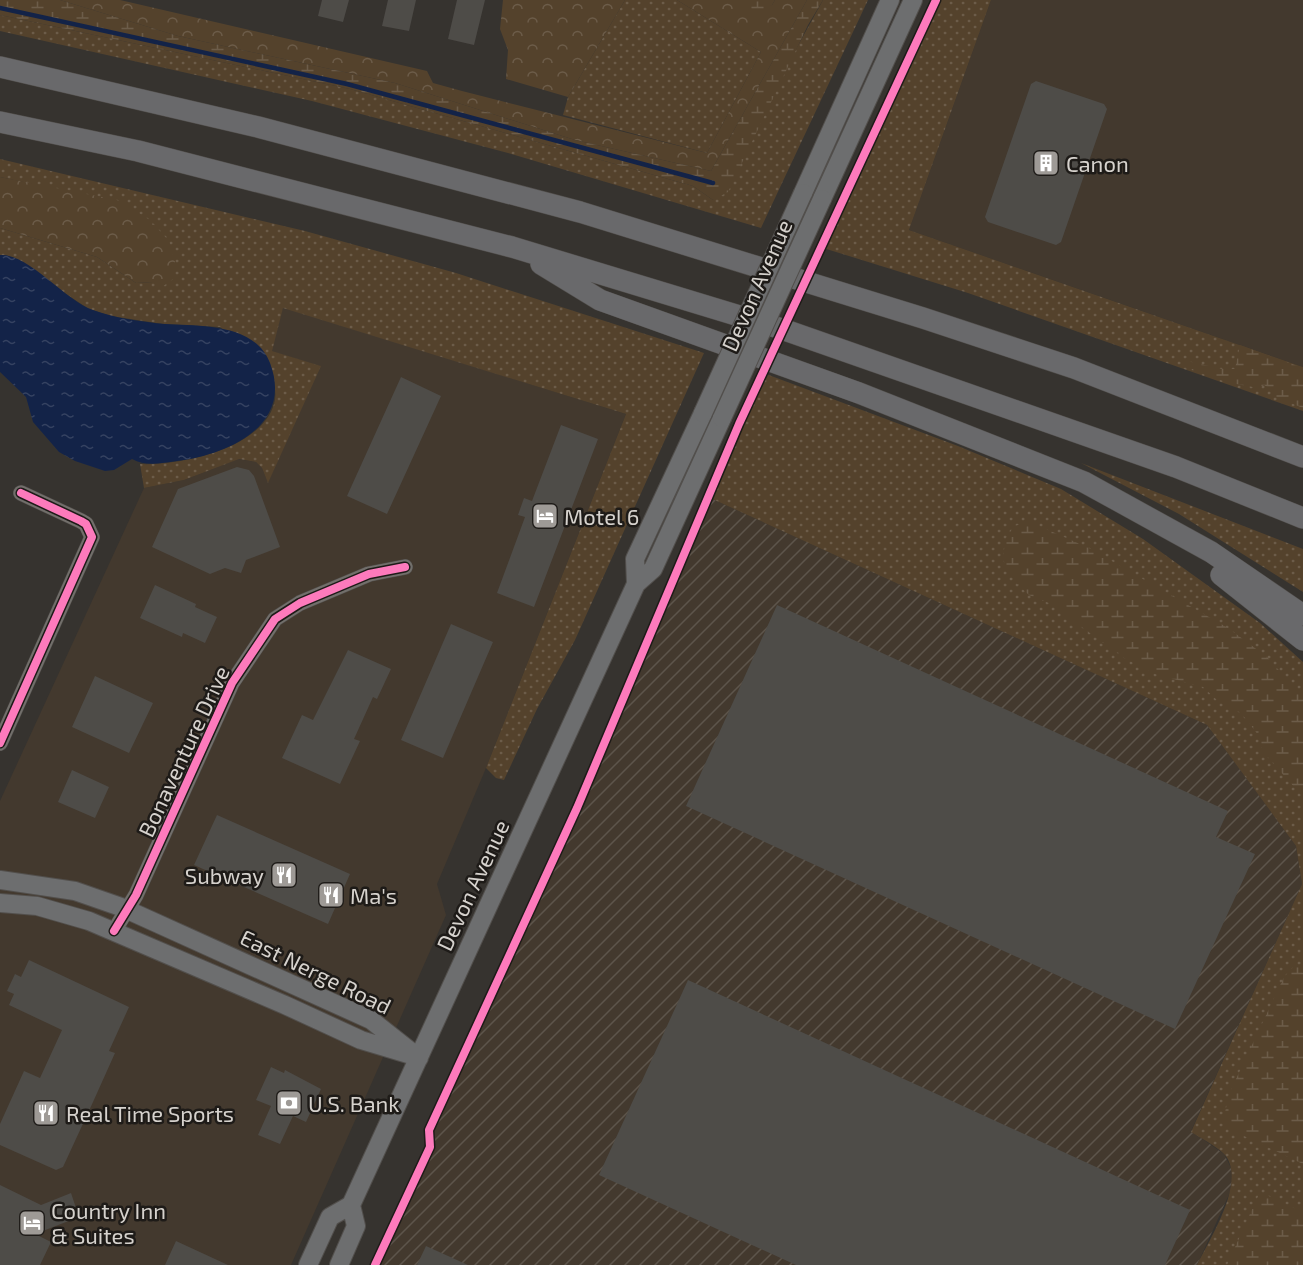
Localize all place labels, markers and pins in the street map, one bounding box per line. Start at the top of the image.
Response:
building icon: Canon [1031,148,1061,178]
place label: Canon [1066,150,1129,176]
hotel icon: Motel 6 [530,501,560,531]
place label: Motel 6 [564,503,639,529]
restaurant icon: Subway [269,860,299,890]
place label: Subway [185,862,264,888]
restaurant icon: Ma's [316,880,346,910]
place label: Ma's [350,882,397,908]
bank icon: U.S. Bank [274,1088,304,1118]
place label: U.S. Bank [308,1090,400,1116]
restaurant icon: Real Time Sports [31,1098,61,1128]
place label: Real Time Sports [66,1100,234,1126]
place label: Country Inn & Suites [51,1197,166,1248]
hotel icon: Country Inn & Suites [17,1208,47,1238]

